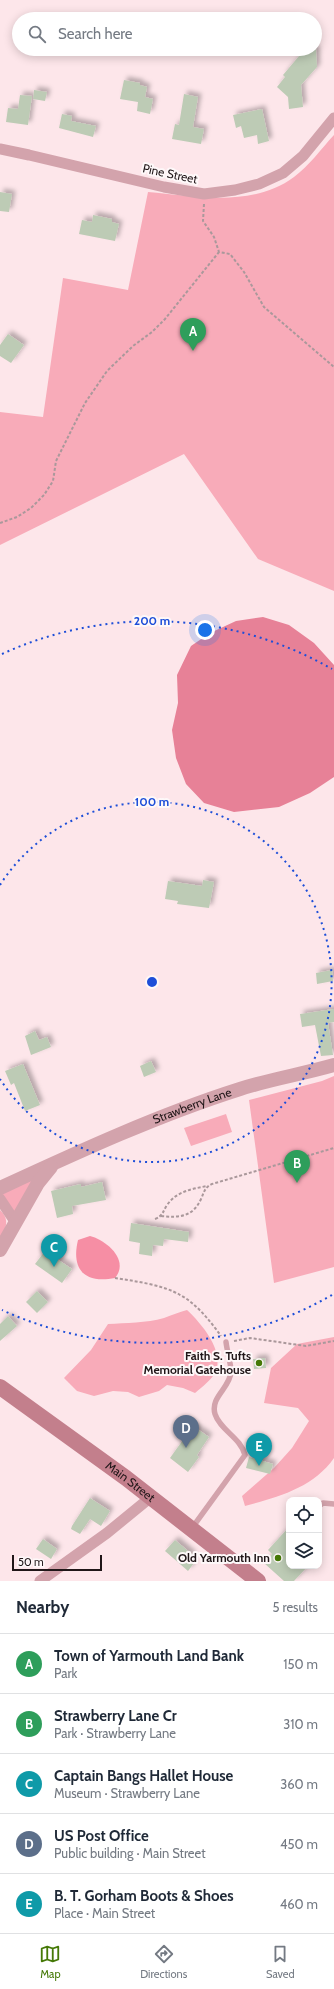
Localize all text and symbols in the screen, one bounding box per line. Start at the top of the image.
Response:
search box [12,12,322,56]
icon: search [26,23,48,45]
text: Search here [58,25,133,43]
street label: Pine Street [141,160,199,187]
pin: A [180,318,206,351]
text: 200 m [134,613,170,628]
your location [195,620,215,640]
text: 100 m [135,794,169,809]
centre of rings [145,975,159,989]
street label: Strawberry Lane [150,1084,233,1127]
pin: B [284,1150,310,1183]
pin: C [41,1234,67,1267]
place label: Faith S. Tufts Memorial Gatehouse [144,1348,251,1377]
marker: Faith S. Tufts Memorial Gatehouse [254,1358,264,1368]
pin: D [173,1415,199,1448]
pin: E [246,1433,272,1466]
street label: Main Street [103,1458,158,1505]
map controls [286,1497,322,1569]
button: locate [286,1497,322,1533]
button: layers [286,1533,322,1569]
place label: Old Yarmouth Inn [178,1550,270,1565]
scale bar [12,1553,102,1572]
marker: Old Yarmouth Inn [273,1553,283,1563]
text: 50 m [18,1555,44,1569]
text: Nearby [16,1597,69,1617]
text: 5 results [272,1599,318,1615]
text: Town of Yarmouth Land Bank [54,1647,244,1665]
text: A [25,1656,33,1672]
text: 150 m [283,1656,318,1672]
text: Park [54,1665,77,1681]
text: Strawberry Lane Cr [54,1707,177,1725]
text: B [25,1716,33,1732]
text: 310 m [283,1716,318,1732]
text: Park · Strawberry Lane [54,1725,176,1741]
text: Captain Bangs Hallet House [54,1767,233,1785]
text: C [25,1776,33,1792]
text: 360 m [280,1776,318,1792]
text: Museum · Strawberry Lane [54,1785,200,1801]
text: US Post Office [54,1827,149,1845]
text: D [24,1836,34,1852]
text: 450 m [280,1836,318,1852]
text: Public building · Main Street [54,1845,206,1861]
text: B. T. Gorham Boots & Shoes [54,1887,234,1905]
text: E [25,1896,33,1912]
text: 460 m [280,1896,318,1912]
text: Place · Main Street [54,1905,155,1921]
tab: Map [39,1943,61,1981]
tab: Directions [140,1943,187,1981]
tab: Saved [266,1943,295,1981]

